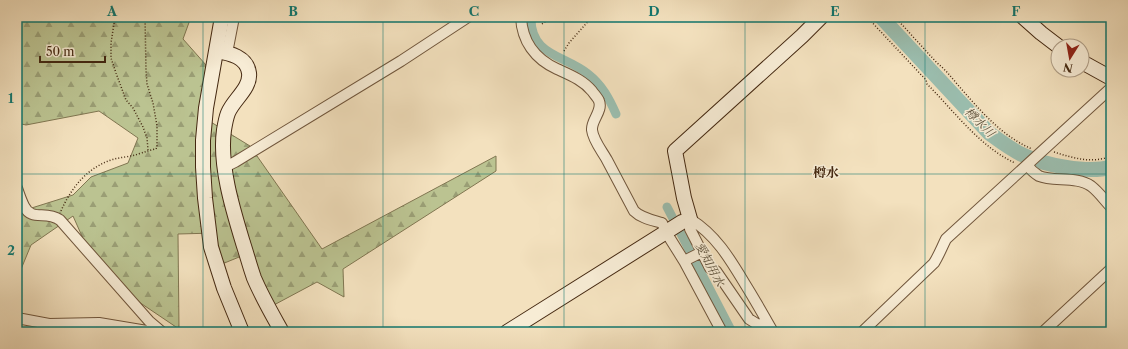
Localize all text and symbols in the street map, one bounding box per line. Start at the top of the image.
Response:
text: A [106,3,118,19]
text: B [288,3,298,19]
text: C [469,3,479,19]
text: D [648,3,660,19]
text: E [830,3,840,19]
text: F [1012,3,1021,19]
scale bar [40,38,105,64]
north arrow [1050,38,1090,78]
text: 50 m [46,44,75,59]
text: N [1062,60,1074,76]
text: 1 [8,90,14,106]
water label: 樽水川 [962,104,999,141]
district label: 樽水 [813,164,839,180]
water label: 愛知用水 [692,239,728,290]
text: 2 [7,242,15,258]

